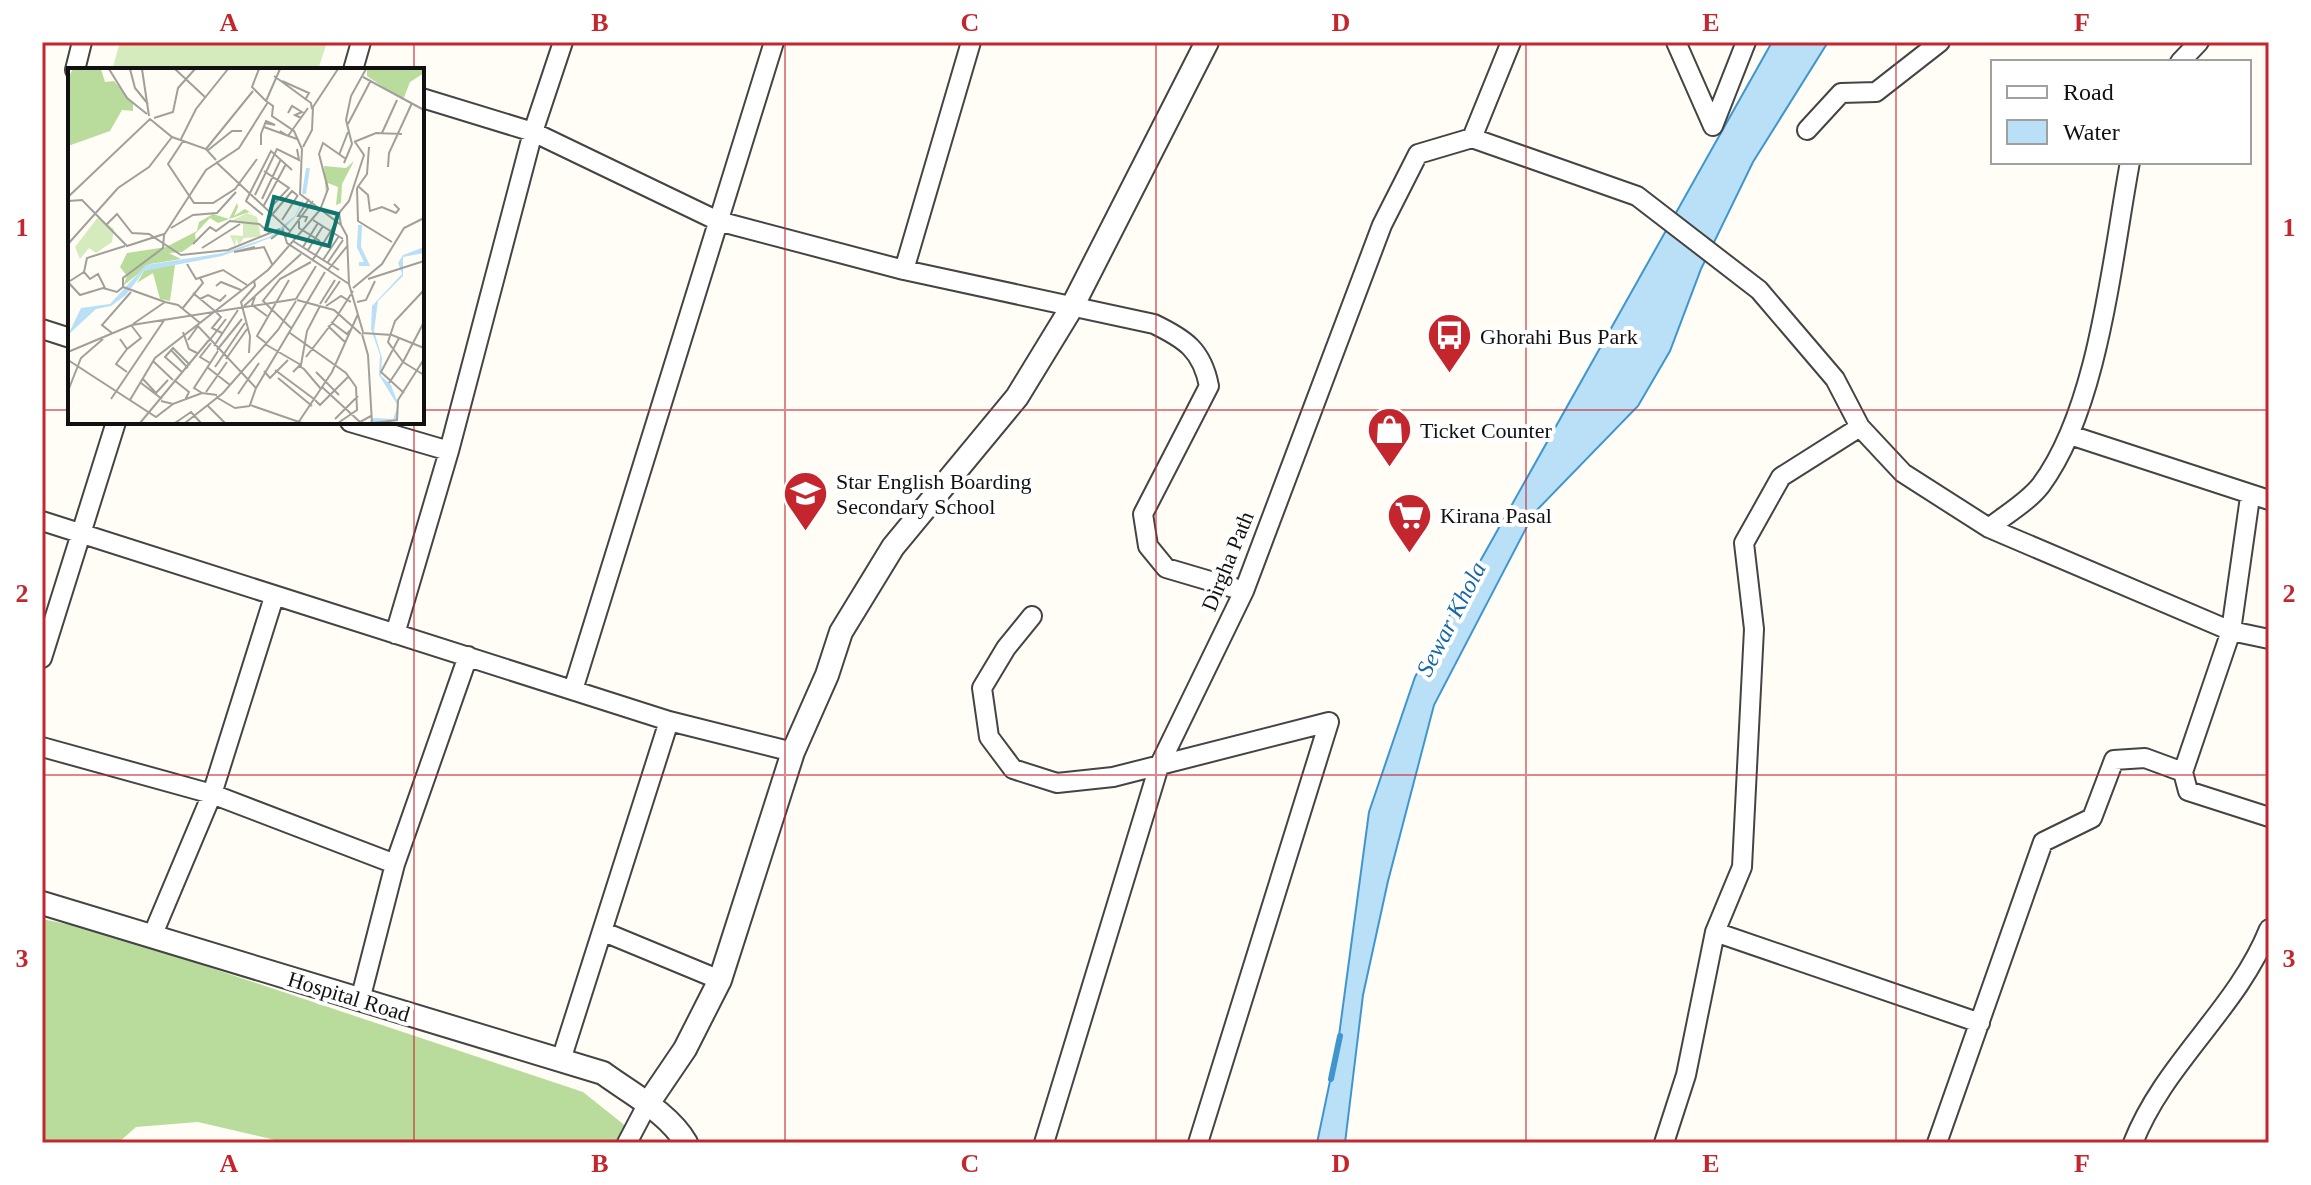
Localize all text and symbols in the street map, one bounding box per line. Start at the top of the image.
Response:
text: A [220,8,239,37]
text: B [591,8,609,37]
text: C [961,8,979,37]
text: D [1332,8,1350,37]
text: E [1702,8,1720,37]
text: F [2074,8,2090,37]
legend [1991,60,2251,164]
inset map [68,68,424,424]
text: Road [2063,79,2114,105]
text: Water [2063,119,2120,145]
text: 1 [16,213,29,242]
text: 1 [2283,213,2296,242]
bus stop icon: Ghorahi Bus Park [1425,312,1473,375]
place label: Ghorahi Bus Park [1480,324,1638,349]
shop icon: Ticket Counter [1365,406,1413,469]
place label: Ticket Counter [1420,418,1552,443]
place label: Star English Boarding Secondary School [836,469,1032,519]
school or university icon: Star English Boarding Secondary School [781,470,829,533]
supermarket icon: Kirana Pasal [1385,491,1433,554]
place label: Kirana Pasal [1440,503,1552,528]
street label: Dirgha Path [1196,508,1259,615]
water label: Sewar Khola [1411,558,1491,680]
text: 2 [16,579,29,608]
text: 2 [2283,579,2296,608]
text: 3 [16,944,29,973]
text: 3 [2283,944,2296,973]
street label: Hospital Road [285,966,413,1027]
text: A [220,1149,239,1178]
text: B [591,1149,609,1178]
text: C [961,1149,979,1178]
text: D [1332,1149,1350,1178]
text: E [1702,1149,1720,1178]
text: F [2074,1149,2090,1178]

